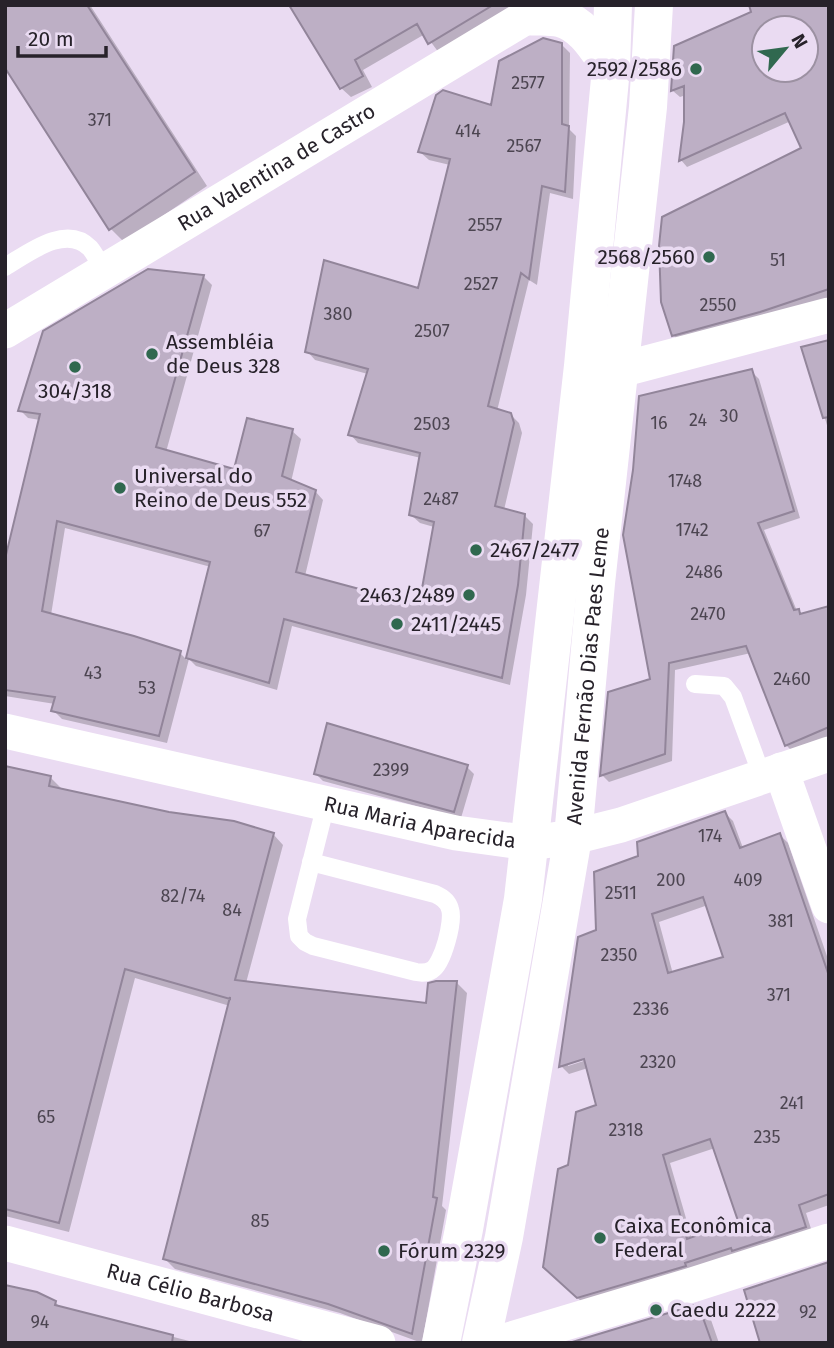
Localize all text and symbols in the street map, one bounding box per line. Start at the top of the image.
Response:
scale bar [18,14,105,58]
north arrow [750,14,820,84]
text: 20 m [28,26,74,52]
text: N [786,30,813,52]
place label: 2592/2586 [587,56,682,82]
marker: 2592/2586 [688,61,704,77]
house number: 2577 [511,72,545,94]
street label: Rua Valentina de Castro [173,98,380,237]
house number: 371 [88,109,112,131]
house number: 414 [455,120,481,142]
house number: 2567 [506,135,542,157]
house number: 2557 [468,214,502,236]
place label: 2568/2560 [597,244,695,270]
marker: 2568/2560 [701,249,717,265]
house number: 51 [770,249,786,271]
house number: 2527 [464,273,498,295]
house number: 2550 [700,294,736,316]
house number: 380 [324,303,352,325]
house number: 2507 [414,320,450,342]
place label: Assembléia de Deus 328 [166,329,280,379]
marker: Assembléia de Deus 328 [144,346,160,362]
marker: 304/318 [67,359,83,375]
place label: 304/318 [38,378,112,404]
house number: 30 [719,405,739,427]
house number: 24 [689,409,707,431]
house number: 16 [650,412,668,434]
house number: 2503 [414,413,450,435]
place label: Universal do Reino de Deus 552 [134,463,307,513]
house number: 1748 [668,470,702,492]
marker: Universal do Reino de Deus 552 [112,480,128,496]
house number: 2487 [423,488,459,510]
house number: 1742 [675,519,709,541]
house number: 67 [253,520,271,542]
street label: Avenida Fernão Dias Paes Leme [561,526,615,826]
place label: 2467/2477 [490,537,579,563]
marker: 2467/2477 [468,542,484,558]
house number: 2486 [685,561,723,583]
place label: 2463/2489 [360,582,455,608]
marker: 2463/2489 [461,587,477,603]
house number: 2470 [690,603,726,625]
place label: 2411/2445 [411,611,501,637]
marker: 2411/2445 [389,616,405,632]
house number: 43 [84,662,102,684]
house number: 2460 [773,668,811,690]
house number: 53 [138,677,156,699]
house number: 2399 [373,759,409,781]
street label: Rua Maria Aparecida [321,791,518,854]
house number: 174 [698,825,723,847]
house number: 200 [657,869,686,891]
house number: 409 [734,869,762,891]
house number: 2511 [605,882,637,904]
house number: 82/74 [161,885,206,907]
house number: 84 [222,899,242,921]
house number: 381 [768,910,794,932]
house number: 2350 [601,944,637,966]
house number: 371 [767,984,791,1006]
house number: 2336 [633,998,669,1020]
house number: 2320 [640,1051,676,1073]
house number: 241 [780,1092,804,1114]
house number: 65 [37,1106,55,1128]
house number: 2318 [608,1119,644,1141]
house number: 235 [754,1126,780,1148]
house number: 85 [251,1210,269,1232]
place label: Caixa Econômica Federal [614,1213,772,1263]
marker: Caixa Econômica Federal [592,1230,608,1246]
place label: Fórum 2329 [398,1238,506,1264]
marker: Fórum 2329 [376,1243,392,1259]
street label: Rua Célio Barbosa [104,1258,277,1328]
place label: Caedu 2222 [670,1297,776,1323]
house number: 92 [799,1301,817,1323]
marker: Caedu 2222 [648,1302,664,1318]
house number: 94 [31,1311,50,1333]

